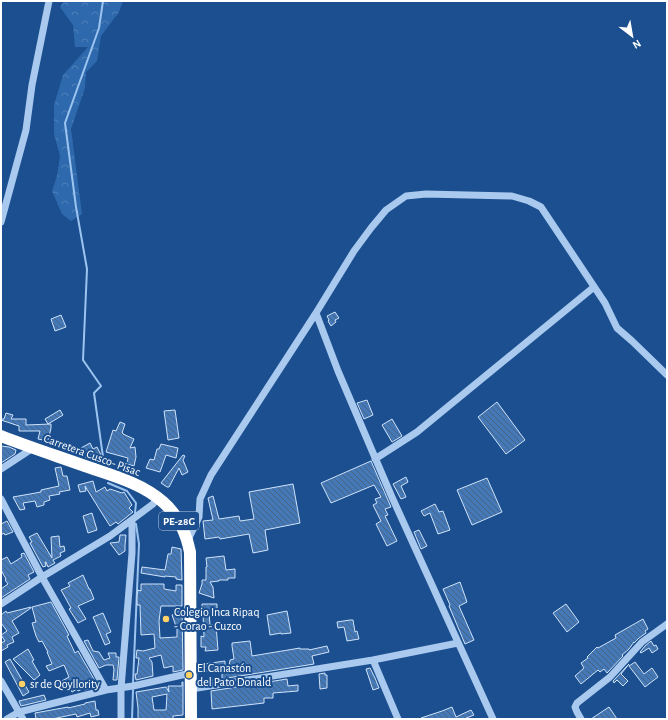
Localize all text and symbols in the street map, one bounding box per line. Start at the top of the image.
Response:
north arrow [612,16,652,56]
text: N [631,37,643,51]
street label: Carretera Cusco- Pisac [42,432,142,478]
road number: PE-28G [159,512,199,530]
place label: Colegio Inca Ripaq - Corao - Cuzco [174,606,260,632]
marker: Colegio Inca Ripaq - Corao - Cuzco [161,614,171,624]
place label: El Canastón del Pato Donald [197,662,271,688]
marker: El Canastón del Pato Donald [184,670,194,680]
place label: sr de Qoyllority [30,678,100,691]
marker: sr de Qoyllority [17,679,27,689]

